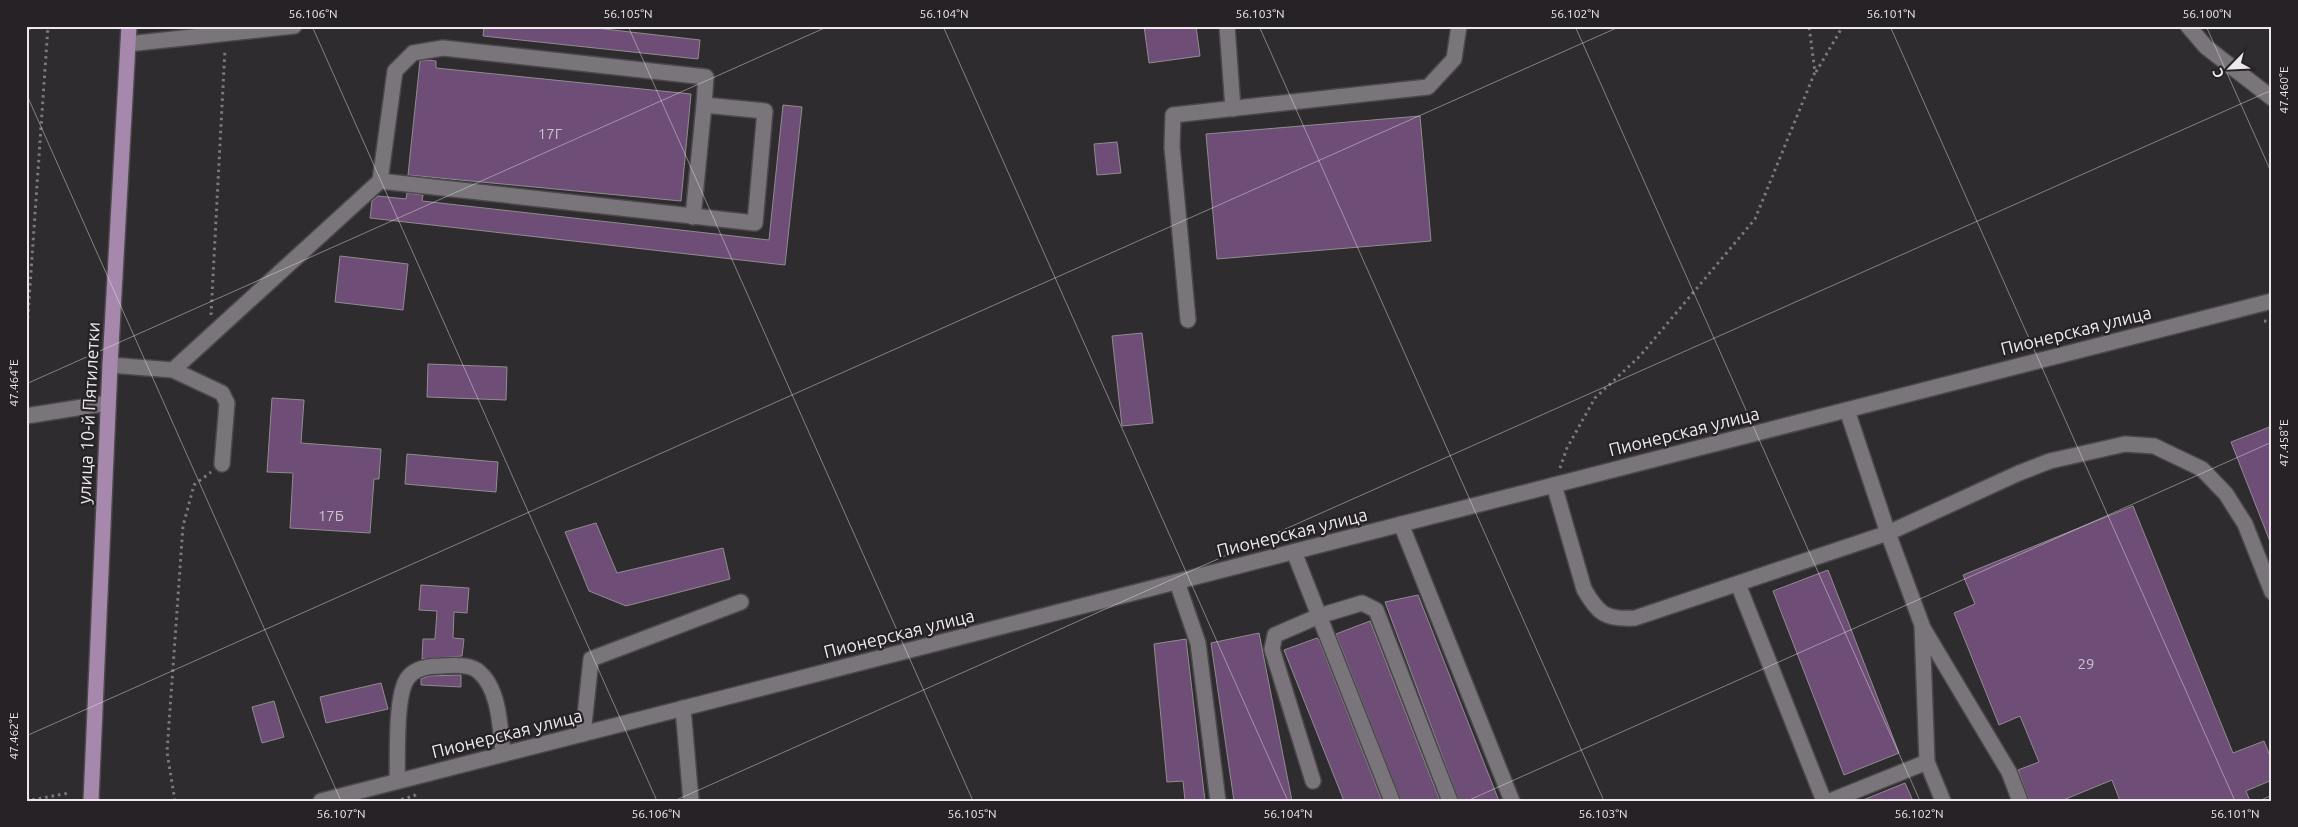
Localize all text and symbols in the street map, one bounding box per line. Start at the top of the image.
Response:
text: 56.106°N [288,7,338,20]
text: 56.105°N [603,7,653,20]
text: 56.104°N [919,7,969,20]
text: 56.103°N [1235,7,1285,20]
text: 56.102°N [1550,7,1600,20]
text: 56.101°N [1866,7,1916,20]
text: 56.100°N [2182,7,2232,20]
north arrow [2206,42,2256,92]
text: С [2209,66,2227,81]
text: 47.460°E [2277,66,2290,114]
house number: 17Г [538,125,563,142]
street label: Пионерская улица [1998,302,2153,358]
street label: улица 10-й Пятилетки [73,321,103,505]
text: 47.464°E [7,359,20,407]
street label: Пионерская улица [1606,403,1761,459]
text: 47.458°E [2277,419,2290,467]
street label: Пионерская улица [1214,504,1369,560]
house number: 17Б [318,507,344,524]
street label: Пионерская улица [821,605,976,661]
house number: 29 [2078,655,2094,672]
street label: Пионерская улица [429,705,584,761]
text: 47.462°E [7,712,20,760]
text: 56.107°N [316,807,366,820]
text: 56.106°N [631,807,681,820]
text: 56.105°N [947,807,997,820]
text: 56.104°N [1263,807,1313,820]
text: 56.103°N [1578,807,1628,820]
text: 56.102°N [1894,807,1944,820]
text: 56.101°N [2210,807,2260,820]

